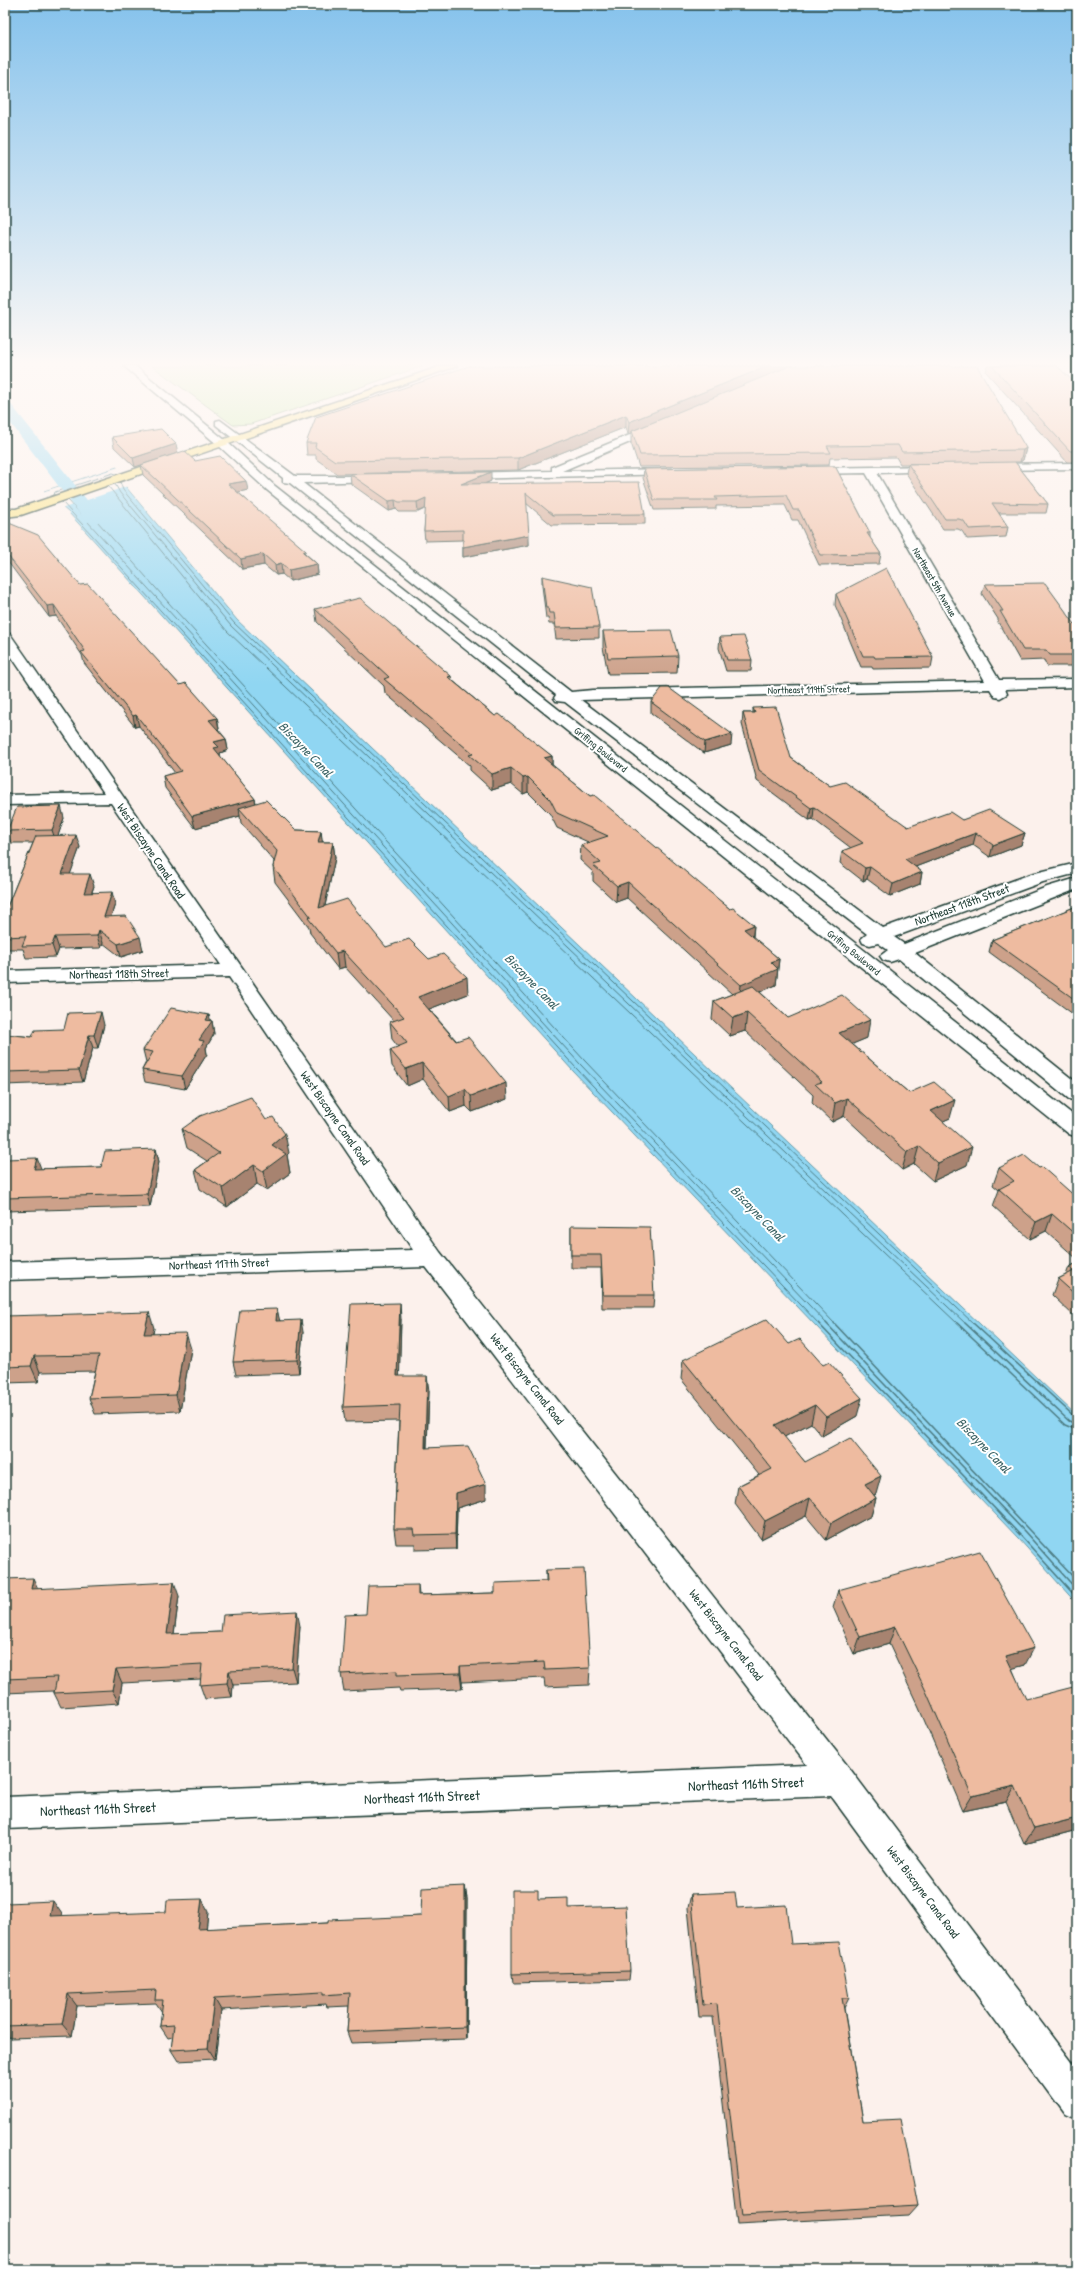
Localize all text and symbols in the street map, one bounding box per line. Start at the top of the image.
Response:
street label: Northeast 5th Avenue [909,545,960,619]
street label: Northeast 119th Street [768,682,851,697]
water label: Biscayne Canal [275,717,337,781]
street label: Griffing Boulevard [571,724,630,775]
street label: West Biscayne Canal Road [113,800,190,902]
street label: Northeast 118th Street [912,879,1012,930]
street label: Griffing Boulevard [824,927,883,978]
water label: Biscayne Canal [501,949,563,1013]
street label: Northeast 118th Street [69,964,170,983]
street label: West Biscayne Canal Road [296,1067,375,1169]
water label: Biscayne Canal [727,1181,789,1245]
street label: Northeast 117th Street [168,1253,270,1274]
street label: West Biscayne Canal Road [486,1330,569,1428]
water label: Biscayne Canal [953,1413,1015,1477]
street label: West Biscayne Canal Road [685,1586,768,1684]
street label: Northeast 116th Street [688,1772,804,1795]
street label: Northeast 116th Street [364,1785,480,1808]
street label: Northeast 116th Street [40,1797,156,1820]
street label: West Biscayne Canal Road [883,1842,964,1942]

